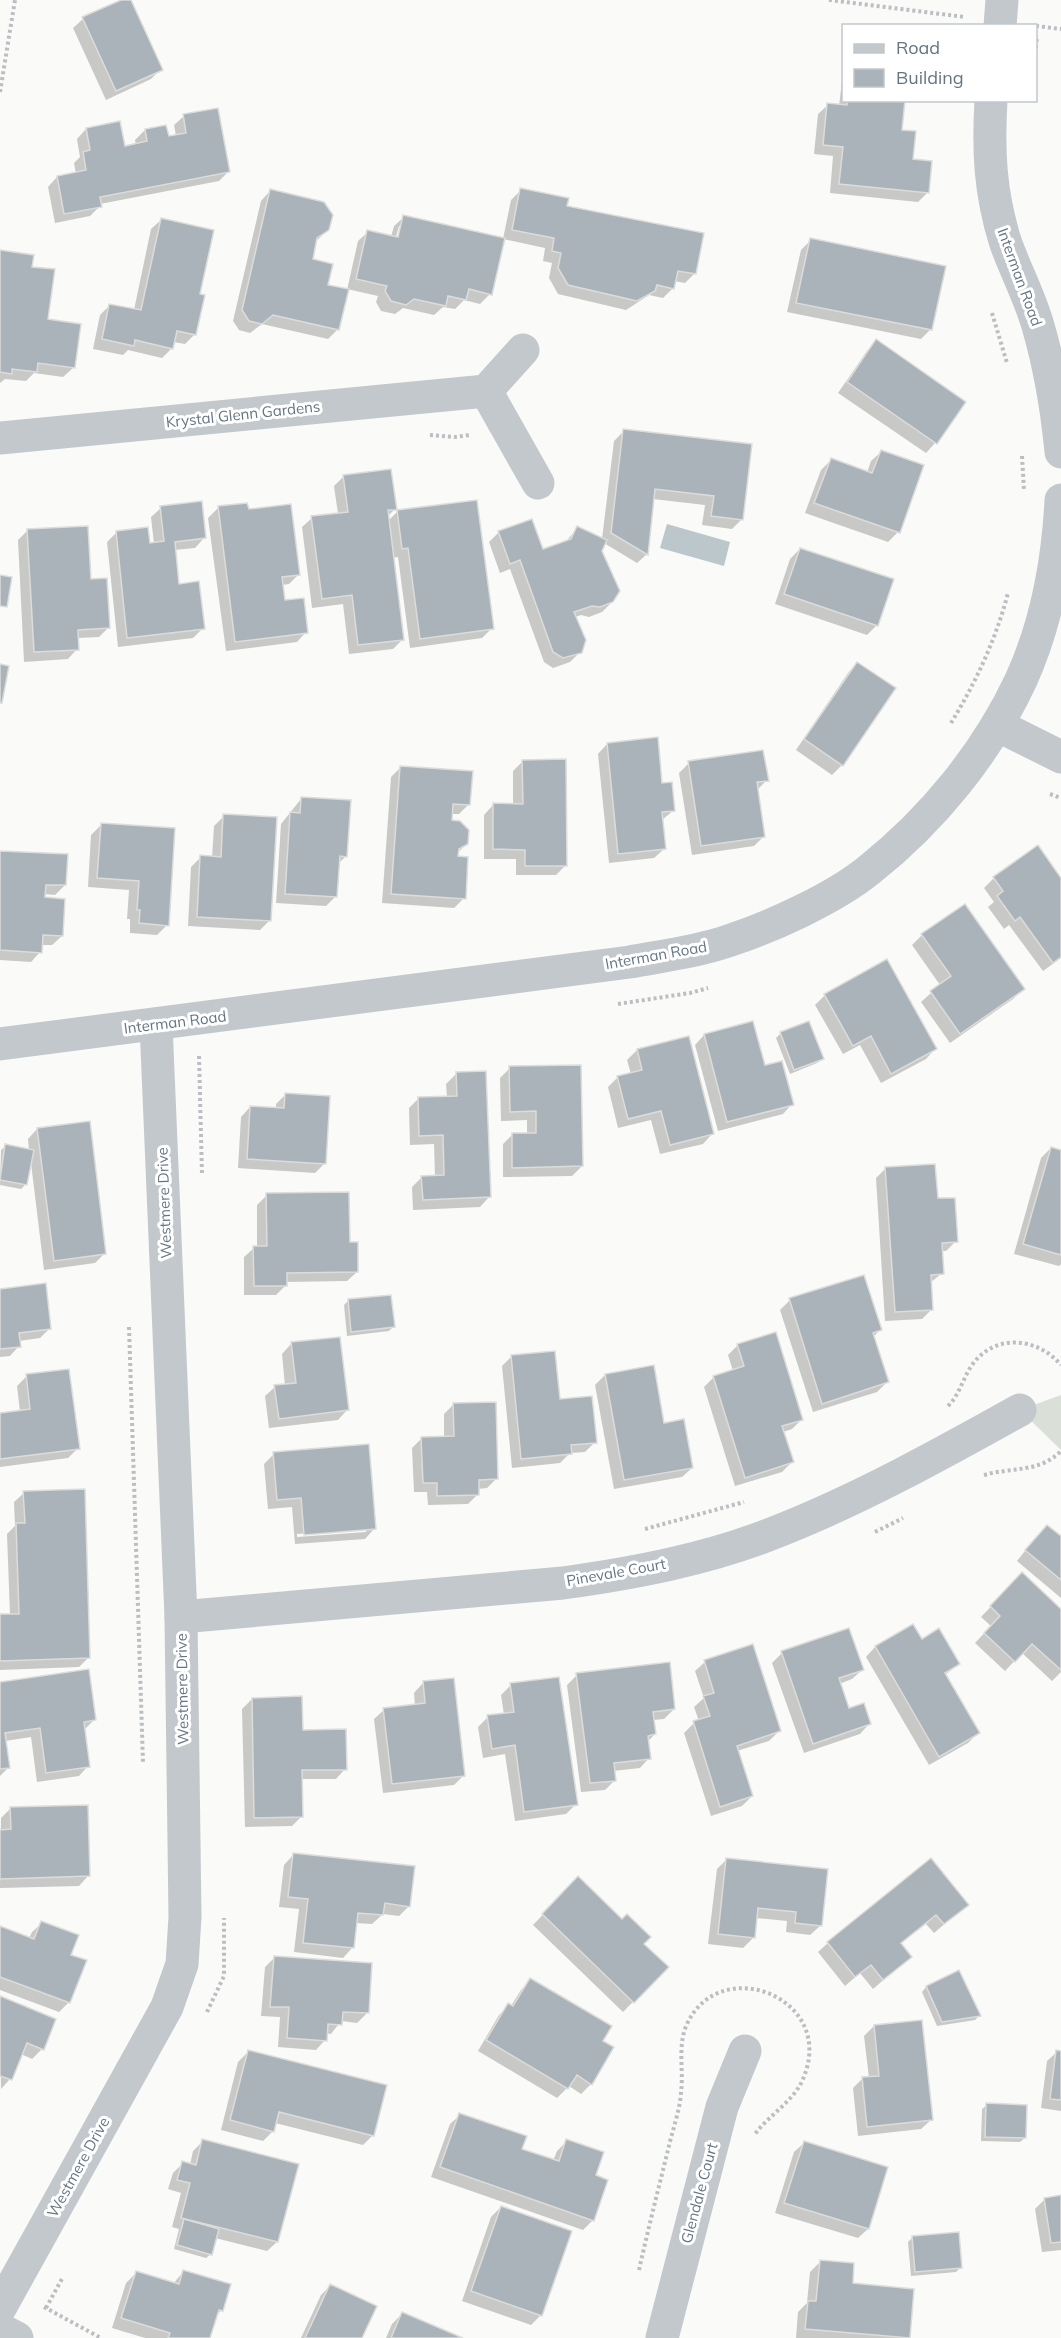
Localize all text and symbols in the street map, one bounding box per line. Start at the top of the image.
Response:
legend [842,24,1037,102]
text: Road [896,36,940,59]
text: Building [896,66,964,89]
street label: Interman Road [993,225,1047,329]
street label: Krystal Glenn Gardens [165,396,321,432]
street label: Interman Road [604,937,708,973]
street label: Interman Road [123,1006,227,1038]
street label: Westmere Drive [153,1147,175,1259]
street label: Pinevale Court [565,1554,667,1590]
street label: Westmere Drive [172,1633,192,1745]
street label: Westmere Drive [43,2114,113,2220]
street label: Glendale Court [676,2141,722,2245]

